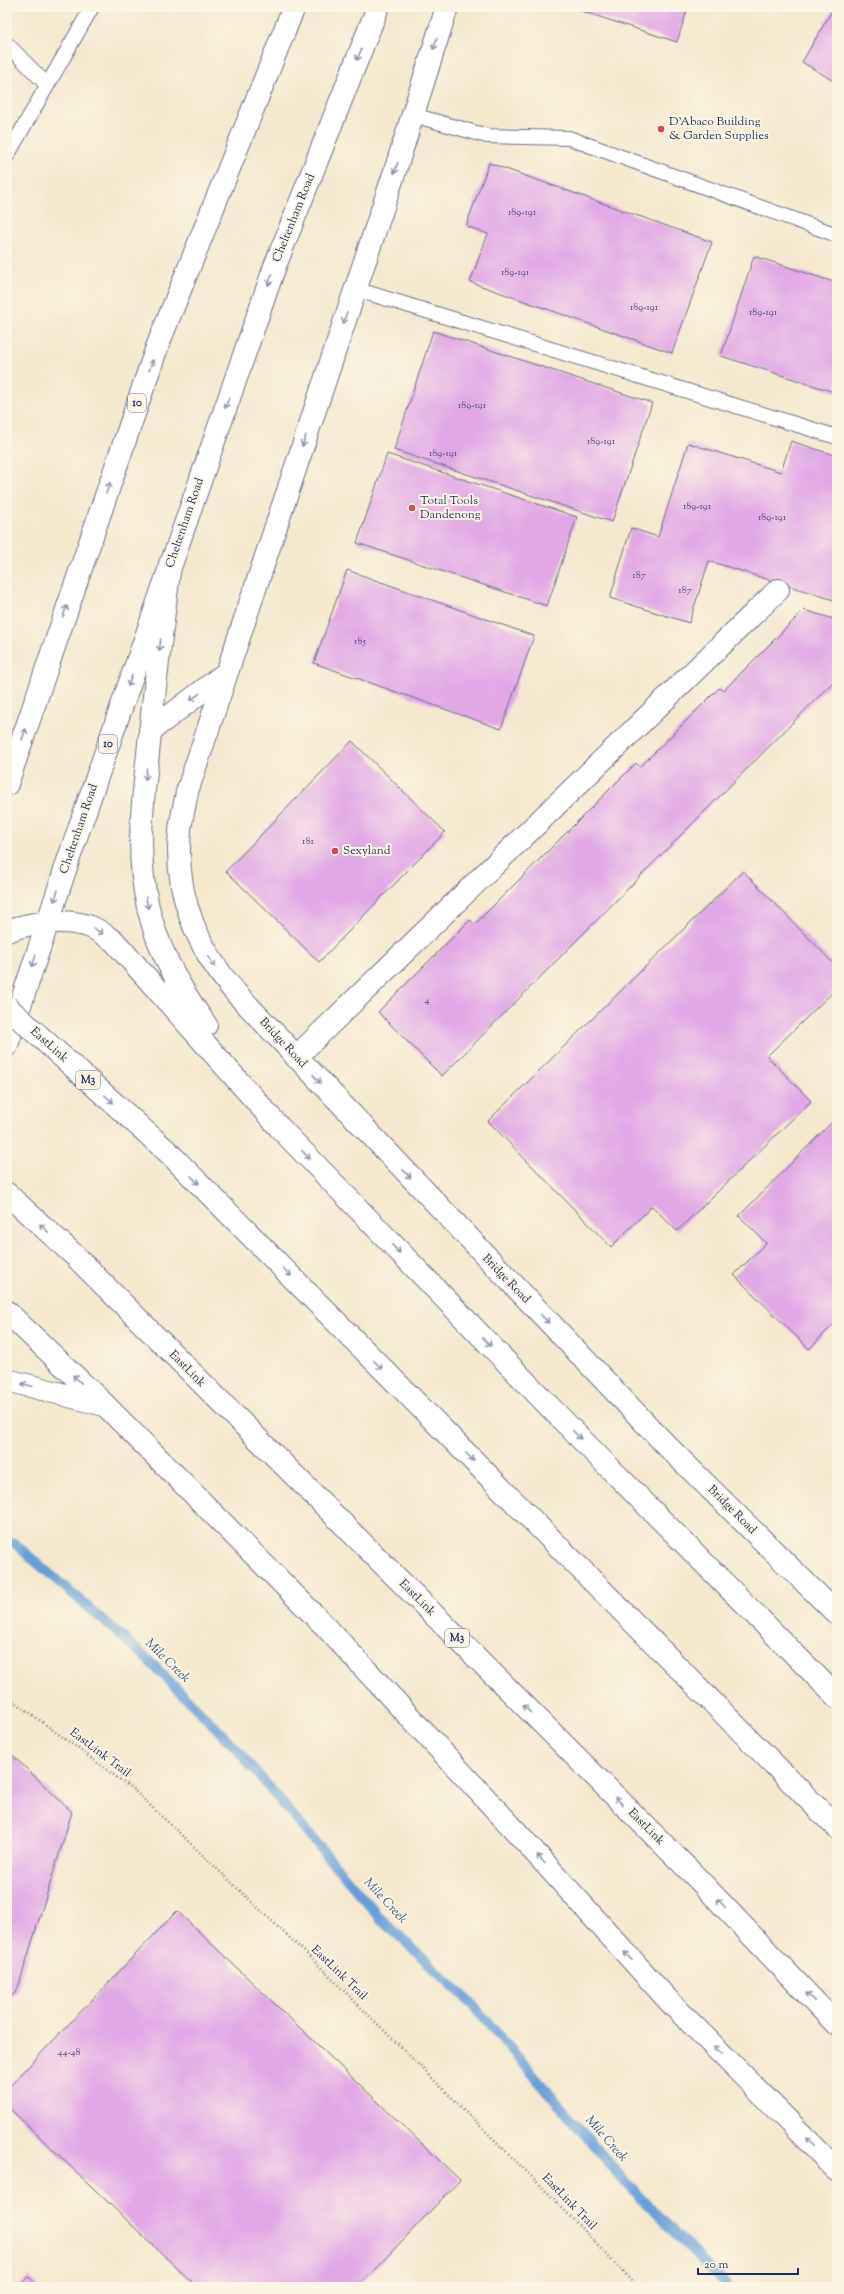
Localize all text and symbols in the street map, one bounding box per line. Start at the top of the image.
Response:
one-way arrow [431,38,438,51]
one-way arrow [355,49,363,61]
place label: D'Abaco Building & Garden Supplies [669,113,769,145]
marker: D'Abaco Building & Garden Supplies [656,124,666,134]
one-way arrow [392,161,399,174]
street label: Cheltenham Road [268,171,320,265]
house number: 189-191 [508,205,537,220]
house number: 189-191 [501,265,530,280]
one-way arrow [266,274,274,286]
house number: 189-191 [630,300,659,315]
house number: 189-191 [749,305,778,320]
one-way arrow [341,311,349,323]
one-way arrow [147,360,155,372]
road number: 10 [128,394,146,412]
one-way arrow [223,396,230,409]
house number: 189-191 [458,398,487,413]
one-way arrow [300,434,307,447]
house number: 189-191 [587,434,616,449]
house number: 189-191 [429,446,458,461]
street label: Cheltenham Road [161,475,209,570]
one-way arrow [104,482,112,494]
place label: Total Tools Dandenong [420,492,481,524]
house number: 189-191 [683,499,712,514]
marker: Total Tools Dandenong [407,503,417,513]
house number: 189-191 [758,510,787,525]
house number: 187 [632,568,646,583]
house number: 187 [678,583,692,598]
one-way arrow [62,605,70,617]
house number: 185 [354,634,366,649]
one-way arrow [157,638,164,651]
one-way arrow [126,674,133,687]
one-way arrow [189,693,200,701]
one-way arrow [21,728,28,741]
road number: 10 [99,735,117,753]
one-way arrow [142,767,149,780]
street label: Cheltenham Road [55,781,103,876]
house number: 181 [302,834,314,849]
place label: Sexyland [343,842,391,860]
marker: Sexyland [330,846,340,856]
one-way arrow [52,890,59,903]
one-way arrow [143,896,151,909]
one-way arrow [92,927,104,935]
one-way arrow [30,954,37,967]
one-way arrow [208,956,216,967]
house number: 4 [424,993,430,1008]
street label: Bridge Road [255,1014,311,1072]
street label: EastLink [26,1023,72,1067]
road number: M3 [76,1071,100,1089]
one-way arrow [312,1074,321,1084]
one-way arrow [104,1094,114,1103]
one-way arrow [301,1150,311,1160]
one-way arrow [402,1169,411,1179]
one-way arrow [191,1175,200,1185]
one-way arrow [39,1223,49,1233]
one-way arrow [391,1244,401,1254]
street label: Bridge Road [478,1250,535,1308]
one-way arrow [282,1267,292,1277]
one-way arrow [540,1314,550,1324]
one-way arrow [482,1337,491,1347]
street label: EastLink [164,1346,210,1392]
one-way arrow [373,1360,383,1370]
one-way arrow [72,1374,82,1383]
one-way arrow [20,1381,33,1389]
one-way arrow [572,1430,582,1440]
one-way arrow [465,1452,475,1462]
street label: Bridge Road [703,1481,761,1539]
street label: EastLink [394,1575,440,1621]
road number: M3 [445,1629,469,1647]
water label: Mile Creek [140,1635,194,1687]
one-way arrow [522,1704,532,1714]
street label: EastLink Trail [66,1724,135,1782]
one-way arrow [614,1796,624,1805]
street label: EastLink [623,1804,669,1850]
one-way arrow [537,1854,546,1865]
water label: Mile Creek [359,1874,411,1928]
one-way arrow [716,1898,725,1908]
street label: EastLink Trail [307,1941,372,2005]
one-way arrow [624,1951,633,1961]
one-way arrow [805,1992,815,2002]
house number: 44-48 [58,2045,80,2060]
one-way arrow [713,2045,723,2055]
water label: Mile Creek [581,2112,631,2166]
one-way arrow [805,2137,814,2147]
street label: EastLink Trail [537,2170,601,2235]
scale bar [698,2250,798,2276]
text: 20 m [704,2256,729,2274]

